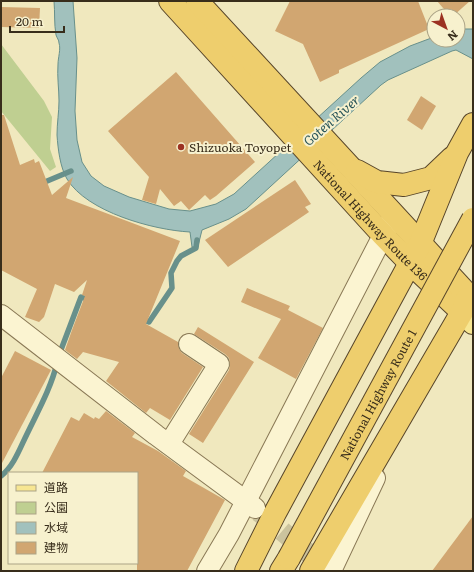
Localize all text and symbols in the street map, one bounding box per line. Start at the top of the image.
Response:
scale bar [10,8,64,34]
north arrow [426,8,466,48]
text: 20 m [16,12,43,30]
text: N [444,27,462,45]
water label: Goten River [299,90,363,150]
place label: Shizuoka Toyopet [189,138,291,156]
marker: Shizuoka Toyopet [176,142,186,152]
street label: National Highway Route 136 [310,156,432,285]
street label: National Highway Route 1 [335,326,421,463]
legend [8,472,138,564]
text: 道路 [44,478,68,496]
text: 公園 [44,498,68,516]
text: 水域 [44,518,68,536]
text: 建物 [44,538,68,556]

